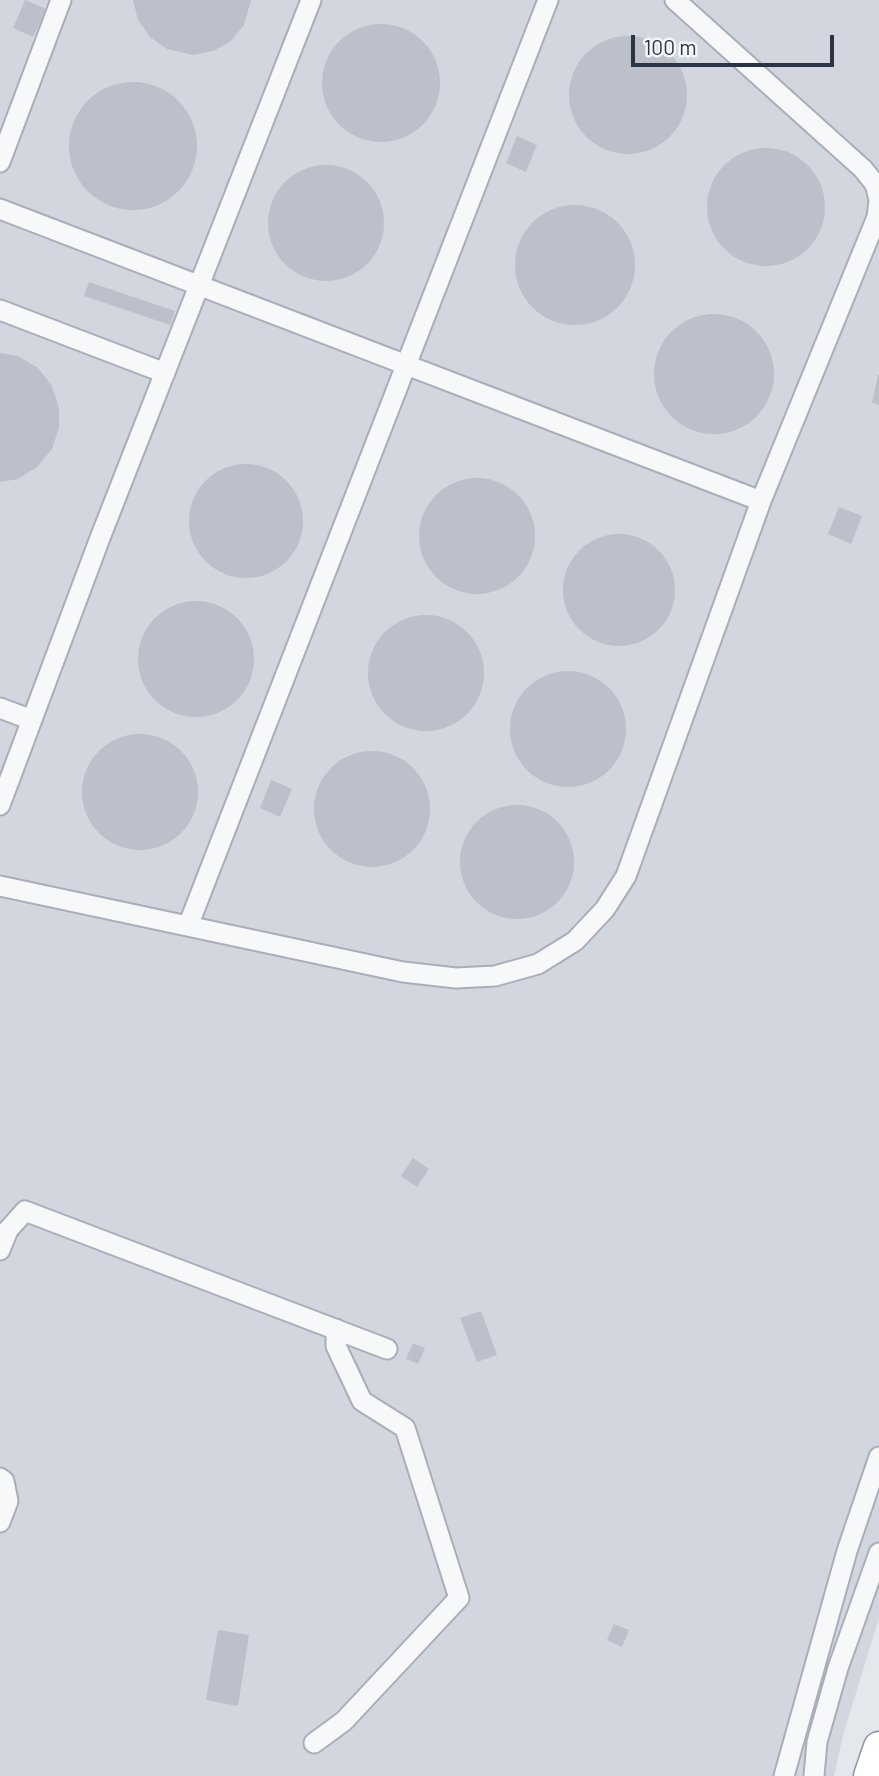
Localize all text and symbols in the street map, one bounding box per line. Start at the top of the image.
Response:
scale bar [634,21,837,65]
text: 100 m [644,34,697,59]

